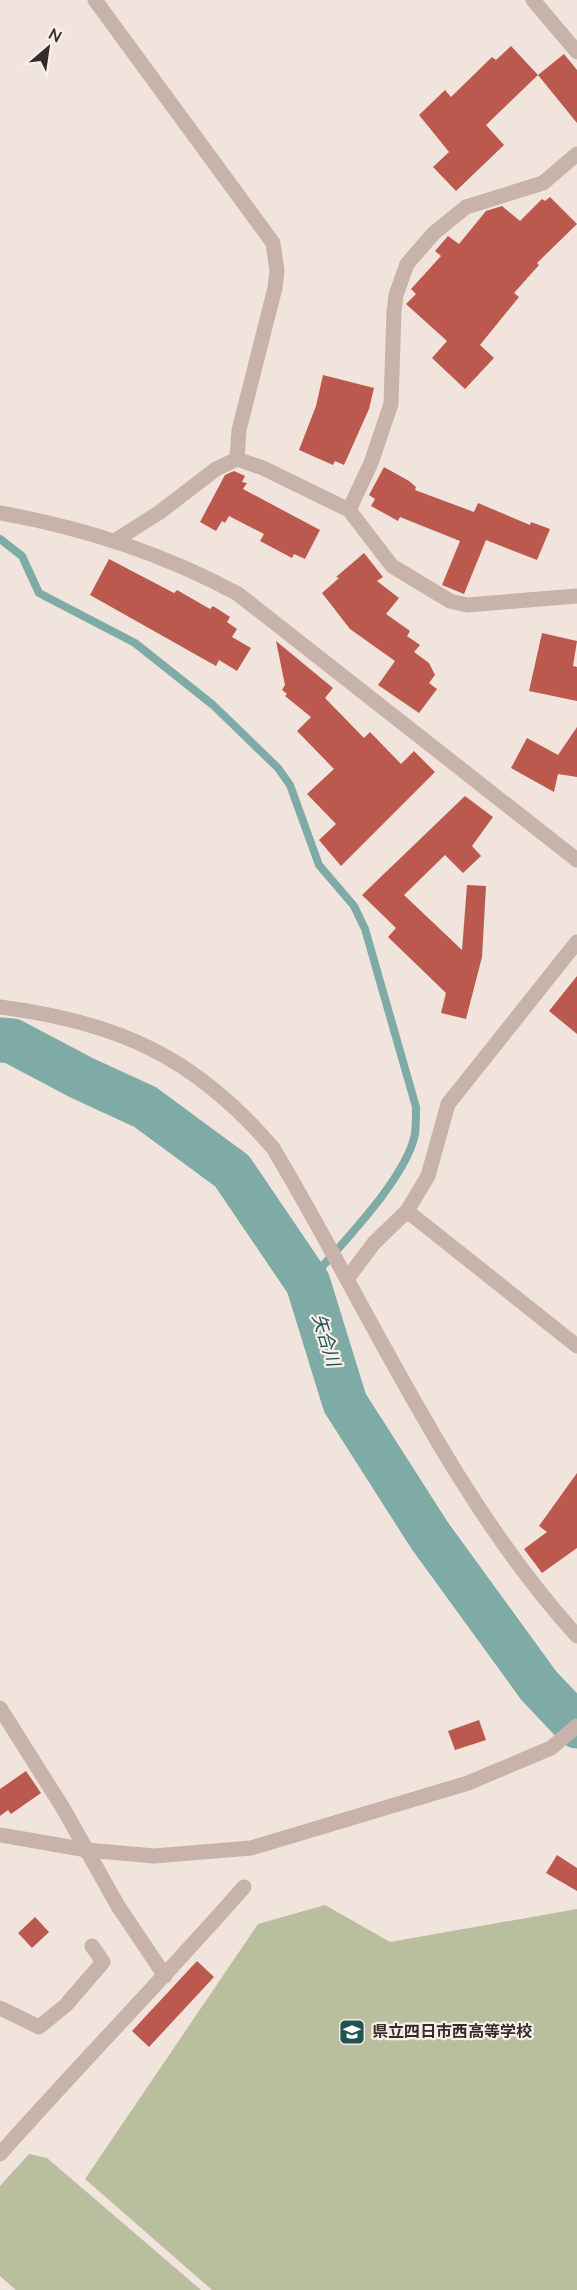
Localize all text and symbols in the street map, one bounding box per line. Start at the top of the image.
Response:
north arrow [18,18,78,78]
text: N [44,23,65,48]
water label: 矢合川 [307,1311,346,1371]
school or university icon: 県立四日市西高等学校 [337,2017,367,2047]
place label: 県立四日市西高等学校 [372,2021,532,2043]

